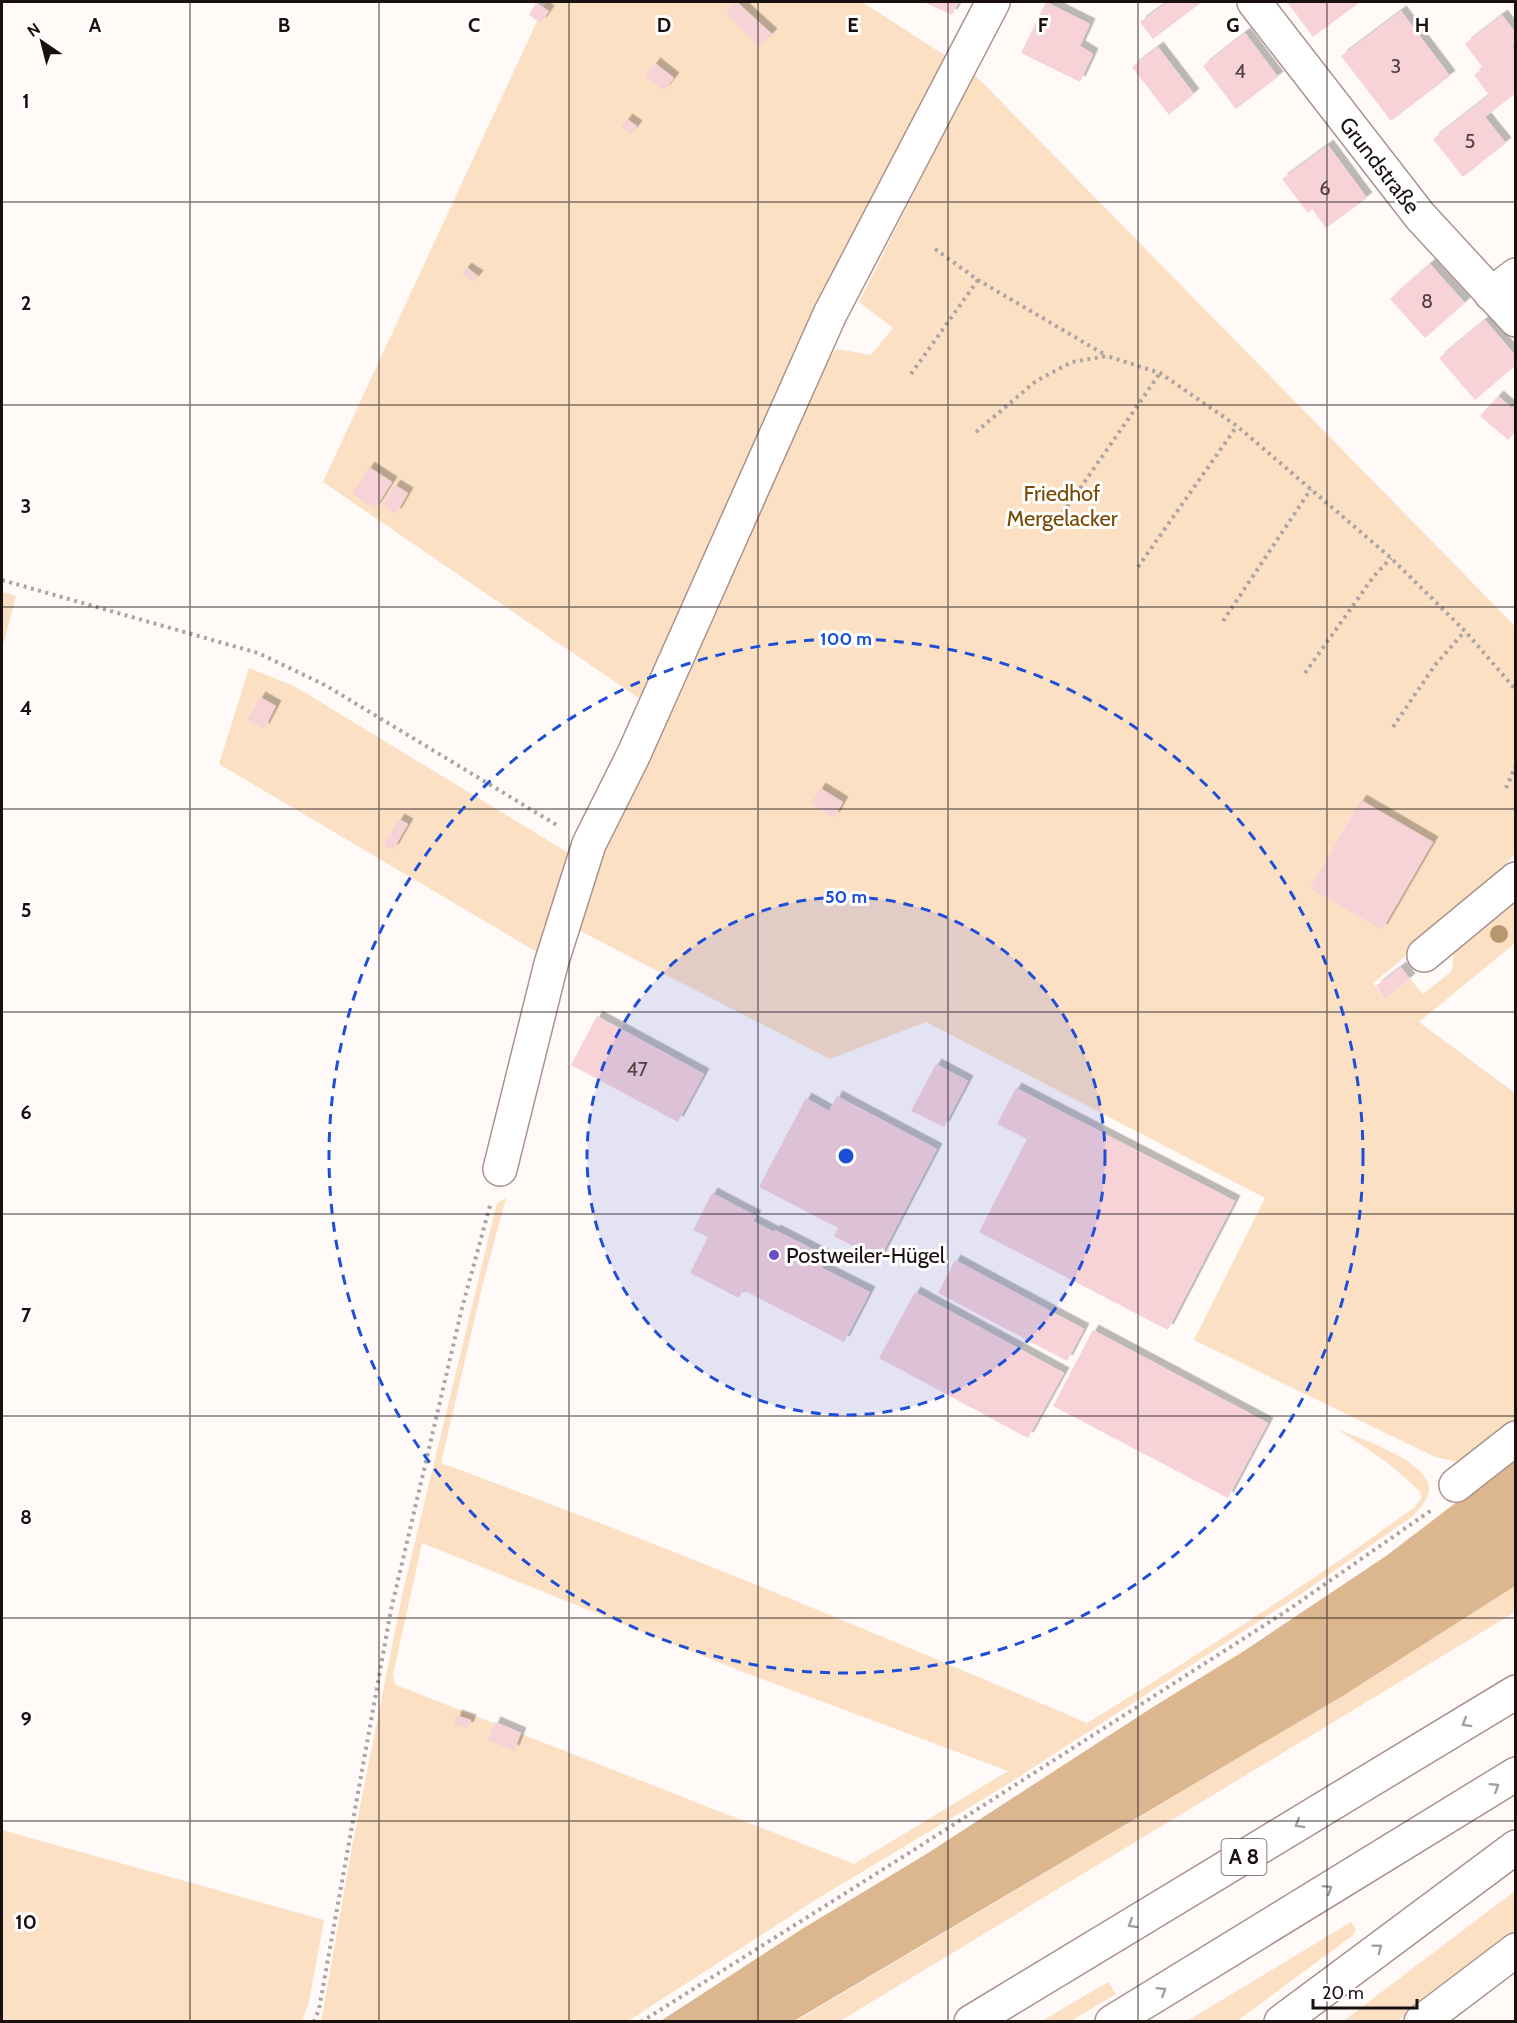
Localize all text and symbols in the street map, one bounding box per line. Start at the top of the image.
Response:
north arrow [12,12,72,72]
text: A [89,13,102,37]
text: B [278,13,290,37]
text: C [468,13,480,37]
text: D [657,13,671,37]
text: E [847,13,859,37]
text: F [1038,13,1049,37]
text: G [1226,13,1240,37]
text: H [1415,13,1429,37]
text: N [24,19,44,41]
house number: 3 [1391,54,1401,78]
house number: 4 [1234,59,1246,83]
text: 1 [22,89,30,113]
street label: Grundstraße [1333,112,1426,219]
house number: 5 [1465,129,1475,153]
house number: 6 [1319,176,1331,200]
house number: 8 [1421,289,1433,313]
text: 2 [21,291,31,315]
park label: Friedhof Mergelacker [1006,480,1118,532]
text: 3 [21,494,31,518]
text: 100 m [820,628,872,650]
text: 4 [20,696,32,720]
text: 50 m [825,886,867,908]
text: 5 [21,898,31,922]
house number: 47 [626,1057,648,1081]
text: 6 [20,1100,32,1124]
centre of rings [836,1146,856,1166]
place label: Postweiler-Hügel [786,1242,946,1269]
marker: Postweiler-Hügel [767,1248,781,1262]
text: 7 [21,1303,32,1327]
text: 8 [20,1505,32,1529]
text: 9 [20,1707,32,1731]
one-way arrow [1462,1715,1472,1727]
one-way arrow [1489,1782,1499,1794]
one-way arrow [1295,1816,1305,1828]
road number: A 8 [1222,1839,1266,1875]
one-way arrow [1322,1885,1333,1896]
text: 10 [15,1910,37,1934]
one-way arrow [1128,1917,1138,1929]
one-way arrow [1372,1945,1383,1956]
scale bar [1313,1972,1416,2010]
text: 20 m [1322,1982,1364,2004]
one-way arrow [1156,1986,1166,1998]

